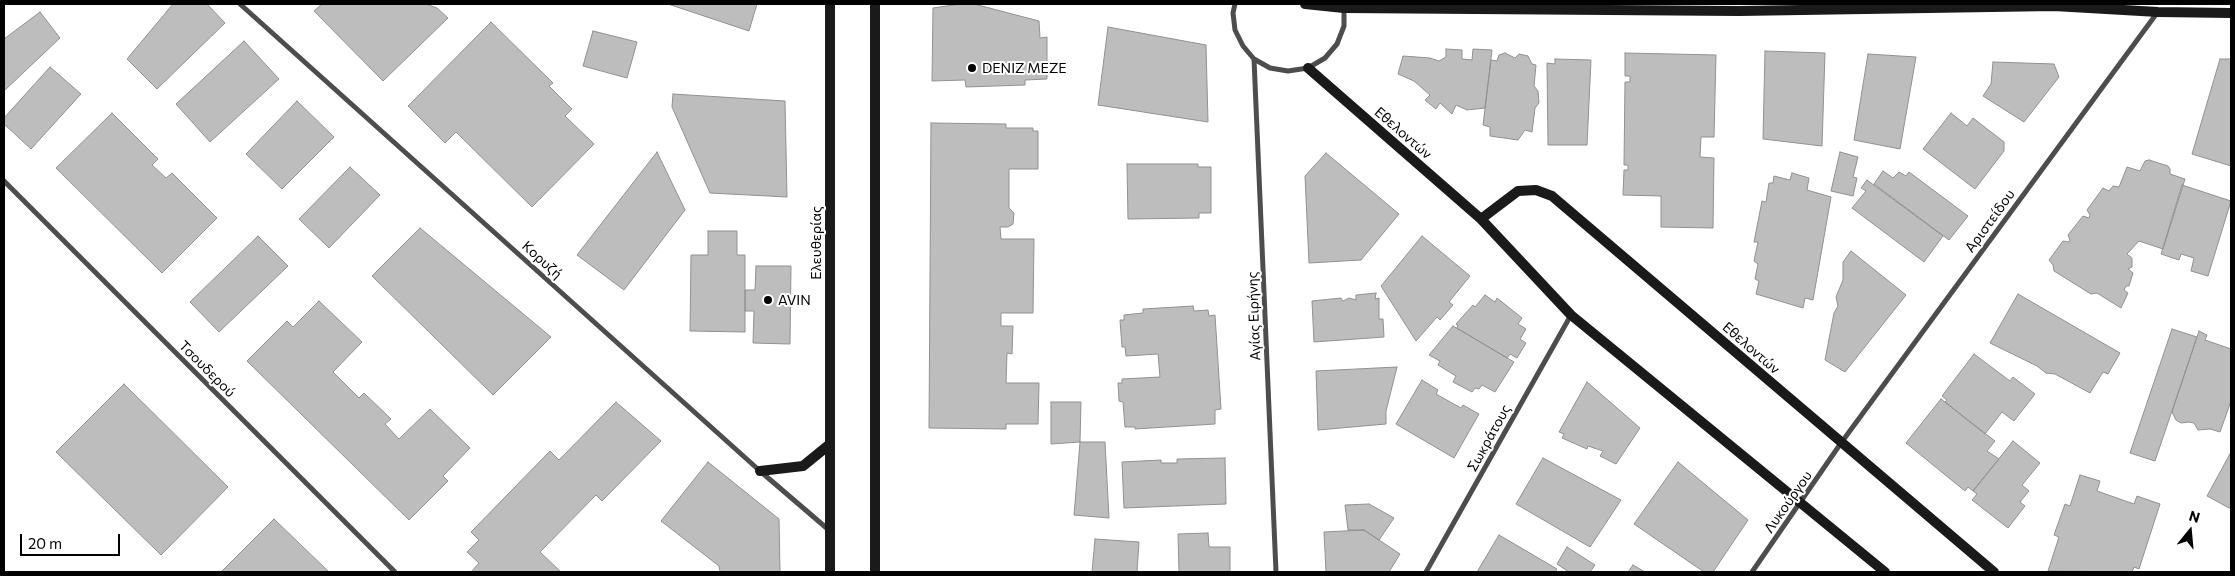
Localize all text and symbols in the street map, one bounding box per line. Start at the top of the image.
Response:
place label: DENIZ MEZE [982,60,1067,76]
marker: DENIZ MEZE [966,62,978,74]
street label: Εθελοντών [1371,104,1435,162]
street label: Αριστείδου [1962,186,2018,256]
street label: Ελευθερίας [808,206,824,280]
street label: Κορυζή [519,238,565,282]
street label: Αγίας Ειρήνης [1244,271,1264,361]
place label: AVIN [778,292,811,308]
marker: AVIN [762,294,774,306]
street label: Εθελοντών [1719,319,1783,377]
street label: Τσουδερού [175,337,239,401]
street label: Σωκράτους [1464,402,1514,474]
street label: Λυκούργου [1760,468,1816,536]
north arrow [2165,506,2215,556]
text: N [2187,507,2202,526]
scale bar [22,524,122,556]
text: 20 m [28,534,62,552]

